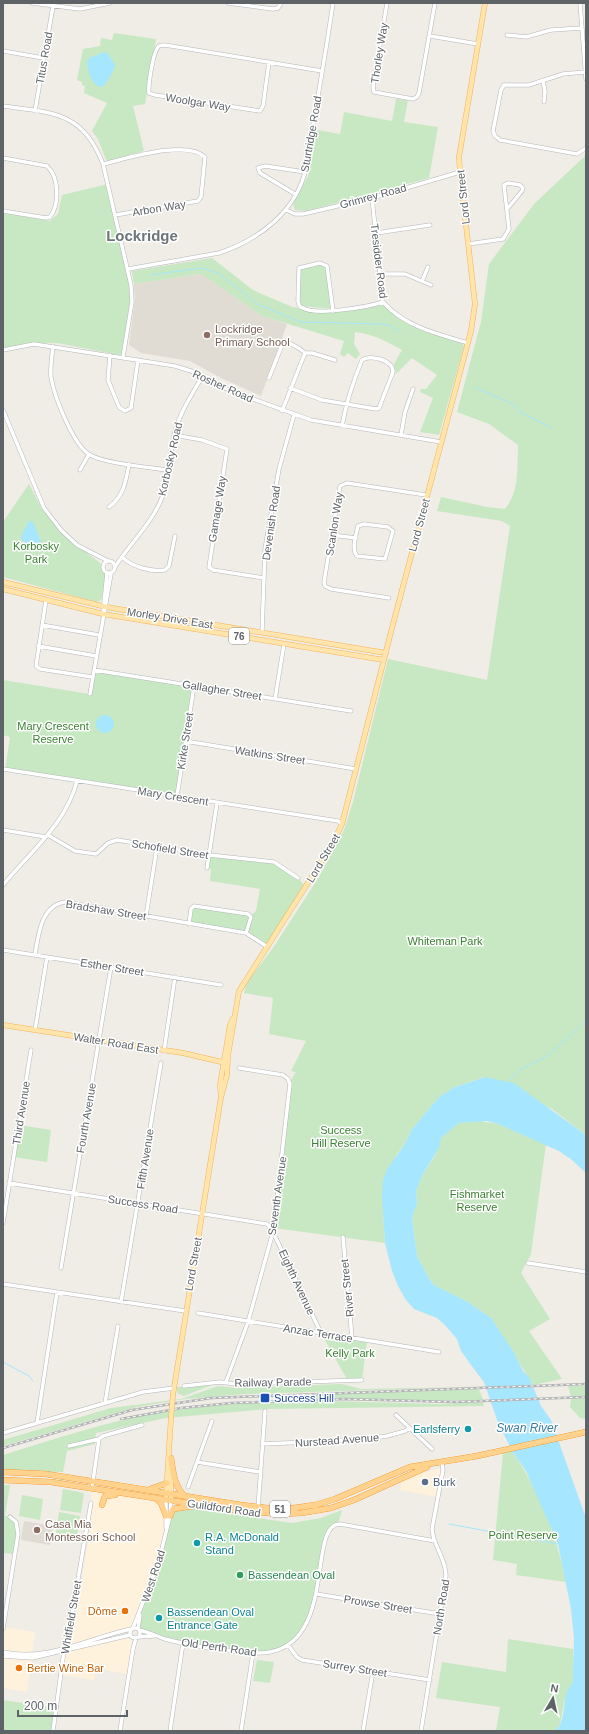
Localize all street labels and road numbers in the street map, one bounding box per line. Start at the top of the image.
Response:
street label: Thorley Way [368,21,390,84]
street label: Titus Road [34,31,54,85]
street label: Woolgar Way [165,91,232,113]
street label: Sturtridge Road [298,95,324,173]
street label: Lord Street [454,169,472,225]
street label: Grimrey Road [338,181,408,211]
street label: Arbon Way [131,198,187,218]
street label: Tresidder Road [368,223,390,299]
street label: Rosher Road [191,367,255,405]
street label: Korbosky Road [156,421,184,497]
street label: Gamage Way [206,475,228,543]
street label: Devenish Road [260,485,282,561]
street label: Scanlon Way [323,491,345,557]
street label: Lord Street [406,497,432,553]
street label: Morley Drive East [126,605,214,631]
road number: 76 [229,628,249,644]
street label: Gallagher Street [181,678,263,702]
street label: Kirke Street [175,712,195,770]
street label: Watkins Street [234,744,306,766]
street label: Mary Crescent [137,784,209,808]
street label: Lord Street [304,832,342,884]
street label: Schofield Street [131,837,209,861]
street label: Bradshaw Street [65,898,147,922]
street label: Esther Street [79,956,145,978]
street label: Walter Road East [73,1030,159,1056]
street label: Third Avenue [10,1080,32,1146]
street label: Fourth Avenue [74,1082,98,1154]
street label: Fifth Avenue [134,1128,156,1190]
street label: Seventh Avenue [265,1156,289,1236]
street label: Success Road [107,1193,179,1215]
street label: Lord Street [182,1236,204,1292]
street label: Eighth Avenue [277,1247,317,1317]
street label: River Street [338,1258,356,1318]
street label: Anzac Terrace [282,1322,354,1344]
street label: Railway Parade [234,1375,312,1389]
street label: Nurstead Avenue [295,1431,379,1449]
street label: Guildford Road [187,1497,261,1519]
road number: 51 [270,1501,290,1517]
street label: West Road [139,1548,167,1604]
street label: North Road [431,1578,451,1636]
street label: Whitfield Street [59,1579,83,1655]
street label: Prowse Street [343,1593,413,1615]
street label: Old Perth Road [181,1636,257,1658]
street label: Surrey Street [322,1657,388,1679]

